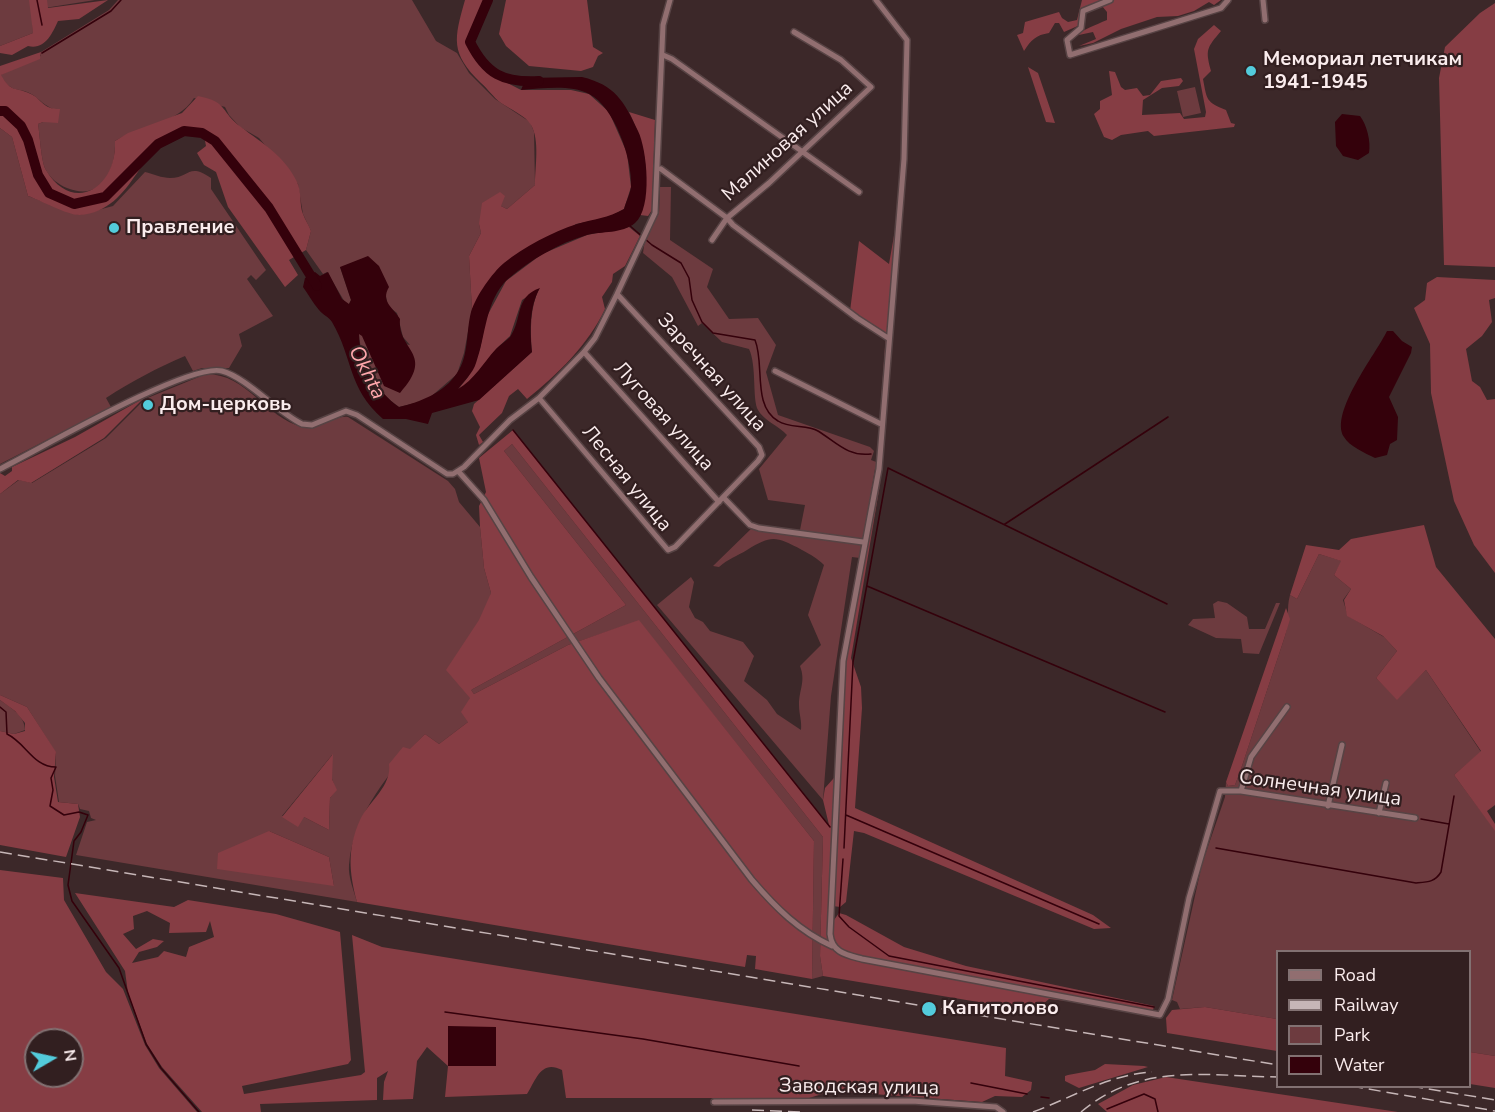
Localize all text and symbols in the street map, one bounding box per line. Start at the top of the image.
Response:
place label: Мемориал летчикам 1941-1945 [1263,48,1462,95]
marker: Мемориал летчикам 1941-1945 [1244,64,1258,78]
street label: Малиновая улица [718,77,858,207]
place label: Правление [126,216,235,240]
marker: Правление [107,221,121,235]
street label: Заречная улица [651,309,771,437]
water label: Okhta [342,342,390,404]
street label: Луговая улица [608,357,718,477]
place label: Дом-церковь [160,393,291,417]
marker: Дом-церковь [141,398,155,412]
street label: Лесная улица [576,421,676,537]
street label: Солнечная улица [1237,766,1403,812]
legend [1276,950,1471,1088]
text: Road [1334,963,1376,987]
text: Railway [1334,993,1399,1017]
place label: Капитолово [942,997,1059,1021]
marker: Капитолово [920,1000,938,1018]
text: Park [1334,1023,1370,1047]
north arrow [24,1028,84,1088]
text: N [58,1048,82,1063]
text: Water [1334,1053,1385,1077]
street label: Заводская улица [779,1075,939,1101]

